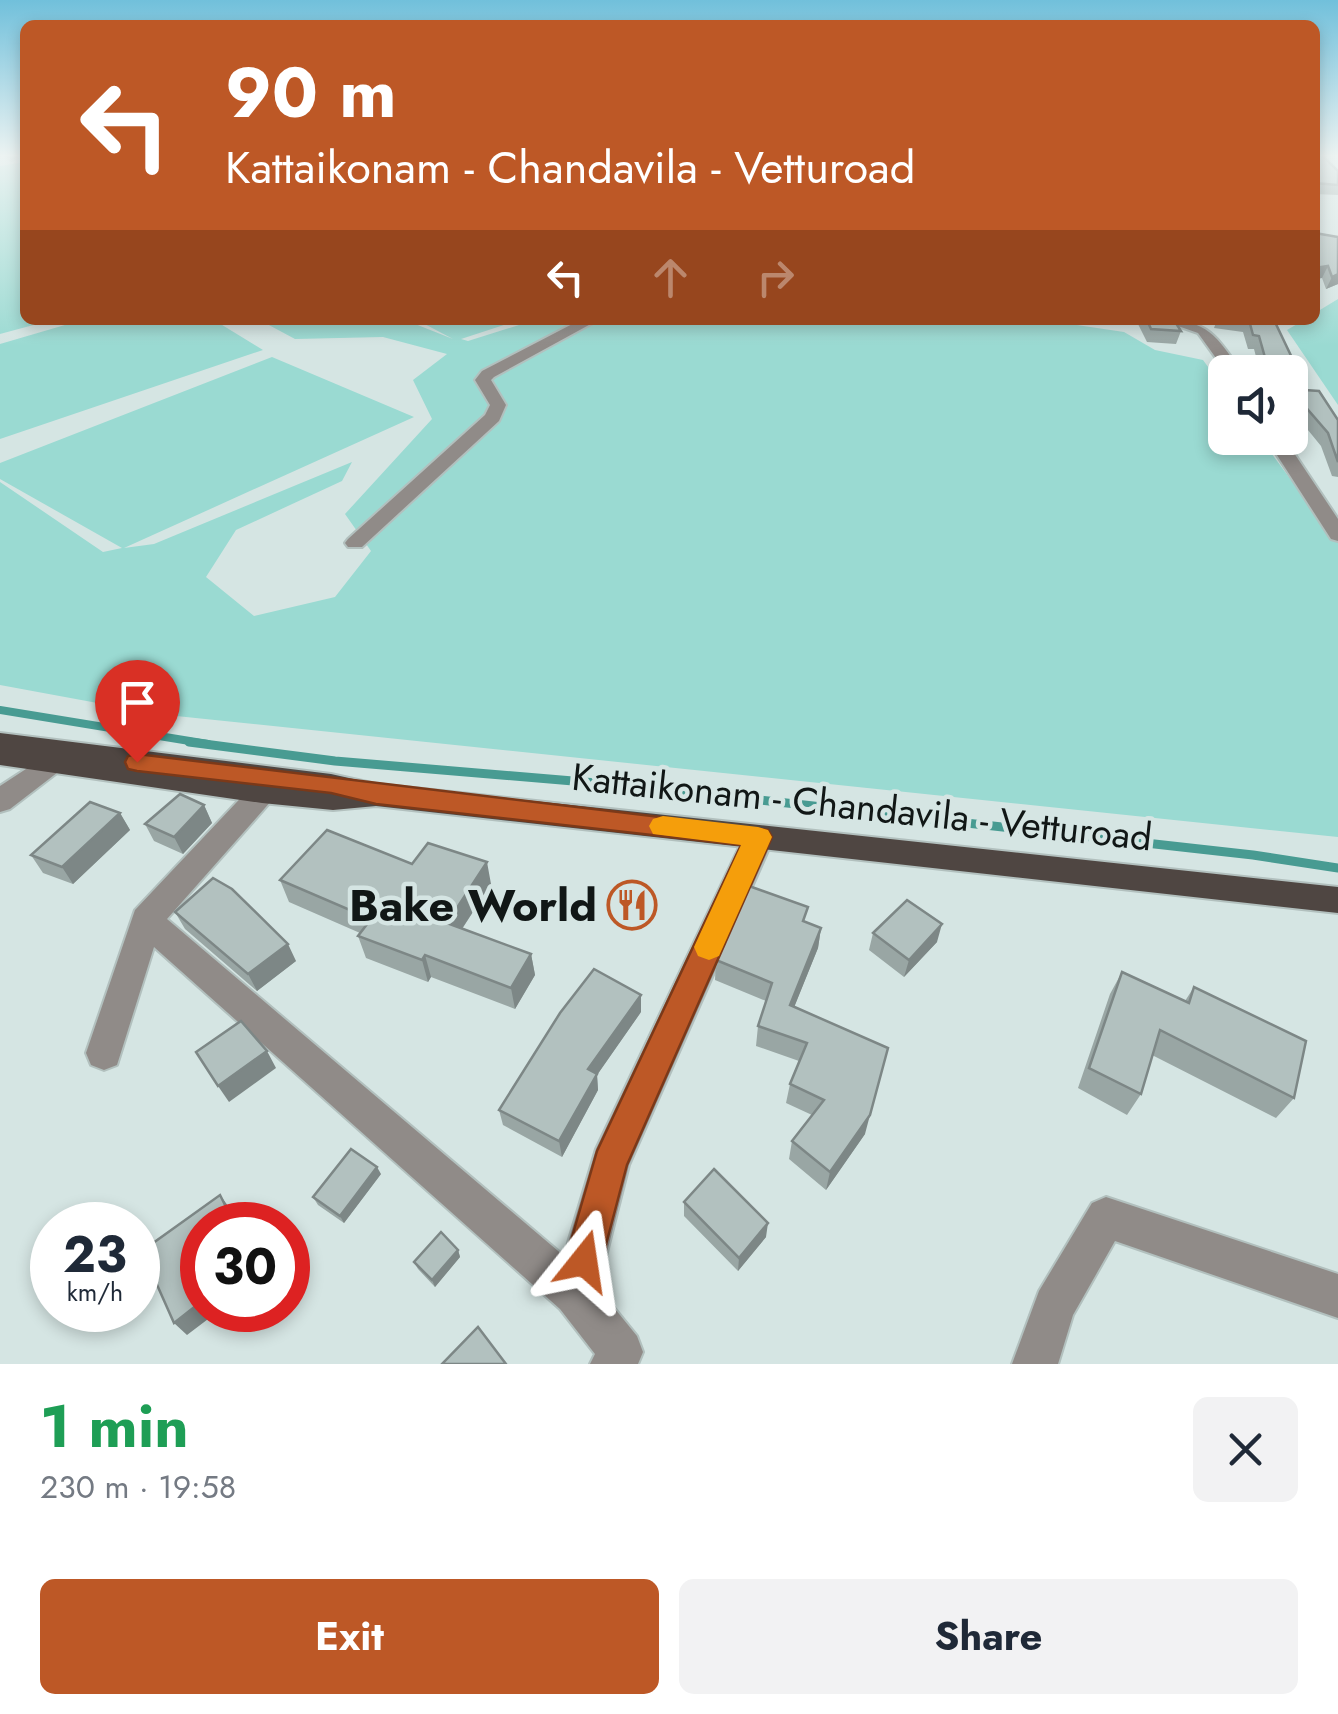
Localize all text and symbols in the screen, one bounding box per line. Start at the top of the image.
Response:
text: 90 m [225,42,397,143]
icon: left [60,60,190,190]
text: Kattaikonam - Chandavila - Vetturoad [225,135,915,200]
icon: left [538,250,593,305]
icon: ahead [643,250,698,305]
icon: right [748,250,803,305]
map controls [1208,355,1308,455]
button: sound [1208,355,1308,455]
pin [95,660,180,763]
icon: arrive [110,675,165,730]
street label: Kattaikonam - Chandavila - Vetturoad [569,749,1155,864]
place label: Bake World [349,873,597,938]
restaurant icon: Bake World [606,879,658,931]
speed limit sign: 30 [180,1202,310,1332]
position arrow [532,1209,636,1313]
text: 23 [63,1218,127,1291]
text: km/h [67,1274,123,1310]
text: 1 min [40,1383,189,1470]
button: close [1193,1397,1298,1502]
text: 230 m · 19:58 [40,1464,236,1510]
button: Exit [40,1579,659,1694]
button: Share [679,1579,1298,1694]

